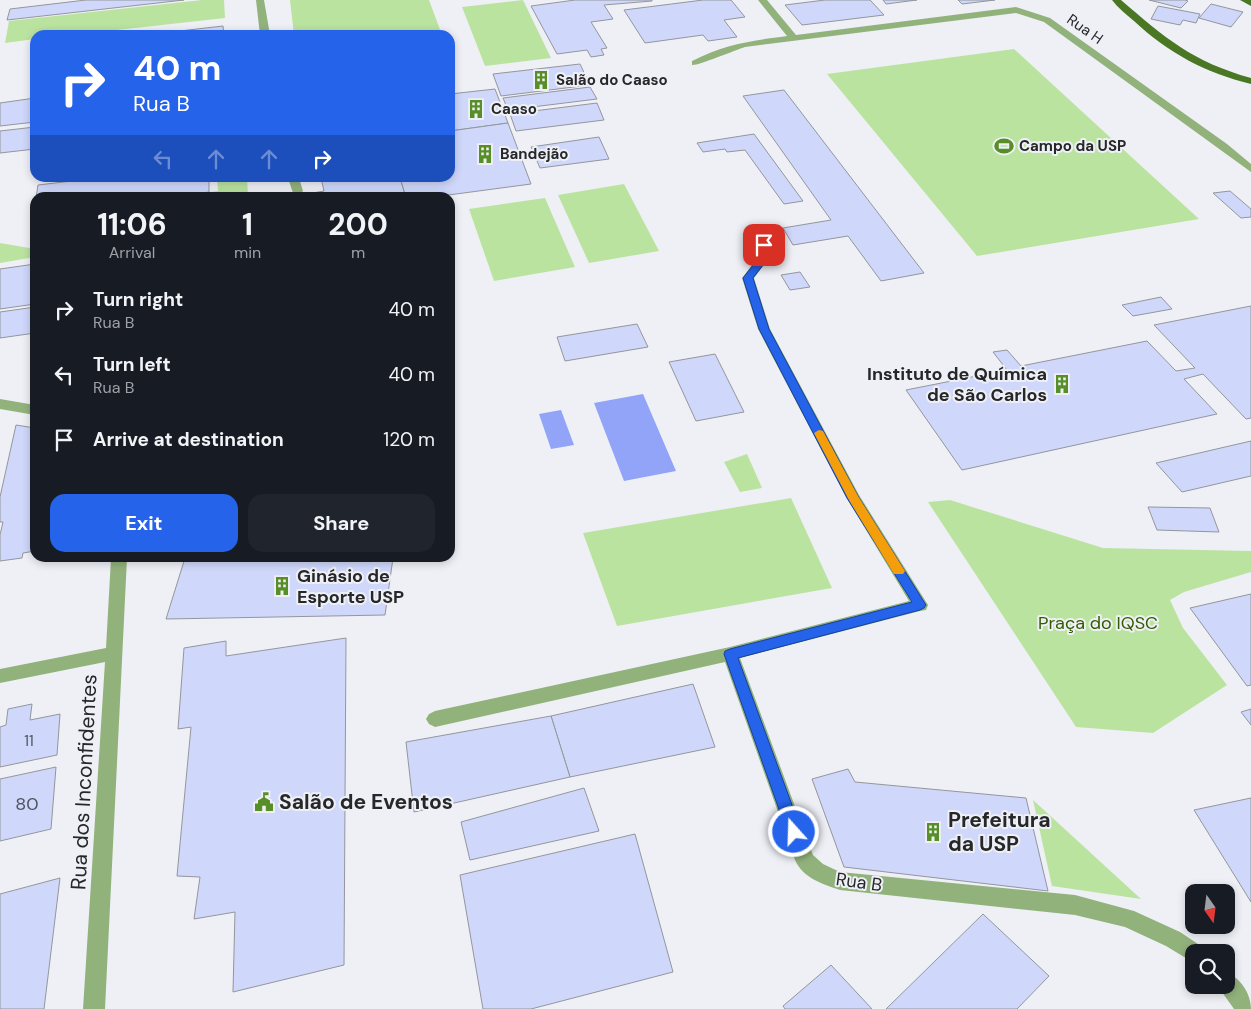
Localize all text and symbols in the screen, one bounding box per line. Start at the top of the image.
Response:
street label: Rua H [1063,9,1107,49]
text: 40 m [133,45,222,91]
icon: right [50,50,115,115]
building icon: Salão do Caaso [530,69,552,91]
place label: Salão do Caaso [556,70,668,90]
text: Rua B [133,89,190,118]
building icon: Caaso [465,98,487,120]
place label: Caaso [491,99,537,119]
sports icon: Campo da USP [993,135,1015,157]
place label: Campo da USP [1019,136,1126,156]
building icon: Bandejão [474,143,496,165]
place label: Bandejão [500,144,569,164]
icon: left [149,145,177,173]
icon: ahead [202,145,230,173]
icon: ahead [255,145,283,173]
icon: right [308,145,336,173]
text: 11:06 [97,205,167,244]
text: 1 [242,205,253,244]
text: 200 [328,205,388,244]
pin [743,224,785,266]
icon: arrive [750,231,778,259]
text: Arrival [109,242,155,263]
text: min [234,242,261,263]
text: m [351,242,365,263]
text: Turn right [93,287,183,312]
icon: right [50,296,78,324]
text: 40 m [388,297,435,322]
text: Rua B [93,312,134,333]
text: Turn left [93,352,171,377]
icon: left [50,361,78,389]
text: 40 m [388,362,435,387]
place label: Instituto de Química de São Carlos [867,362,1047,407]
building icon: Instituto de Química de São Carlos [1051,373,1073,395]
text: Rua B [93,377,134,398]
icon: arrive [50,426,78,454]
text: Arrive at destination [93,427,284,452]
text: 120 m [383,427,435,452]
button: Exit [50,494,238,552]
button: Share [248,494,435,552]
place label: Ginásio de Esporte USP [297,564,404,609]
building icon: Ginásio de Esporte USP [271,575,293,597]
park label: Praça do IQSC [1038,611,1158,635]
street label: Rua dos Inconfidentes [64,673,104,891]
house number: 11 [24,731,34,751]
place label: Salão de Eventos [279,788,453,816]
public building icon: Salão de Eventos [253,791,275,813]
house number: 80 [15,792,39,816]
position arrow [767,805,819,857]
place label: Prefeitura da USP [948,806,1051,858]
building icon: Prefeitura da USP [922,821,944,843]
street label: Rua B [834,867,884,897]
north arrow [1185,884,1235,934]
map controls [1185,884,1235,994]
button: search [1185,944,1235,994]

